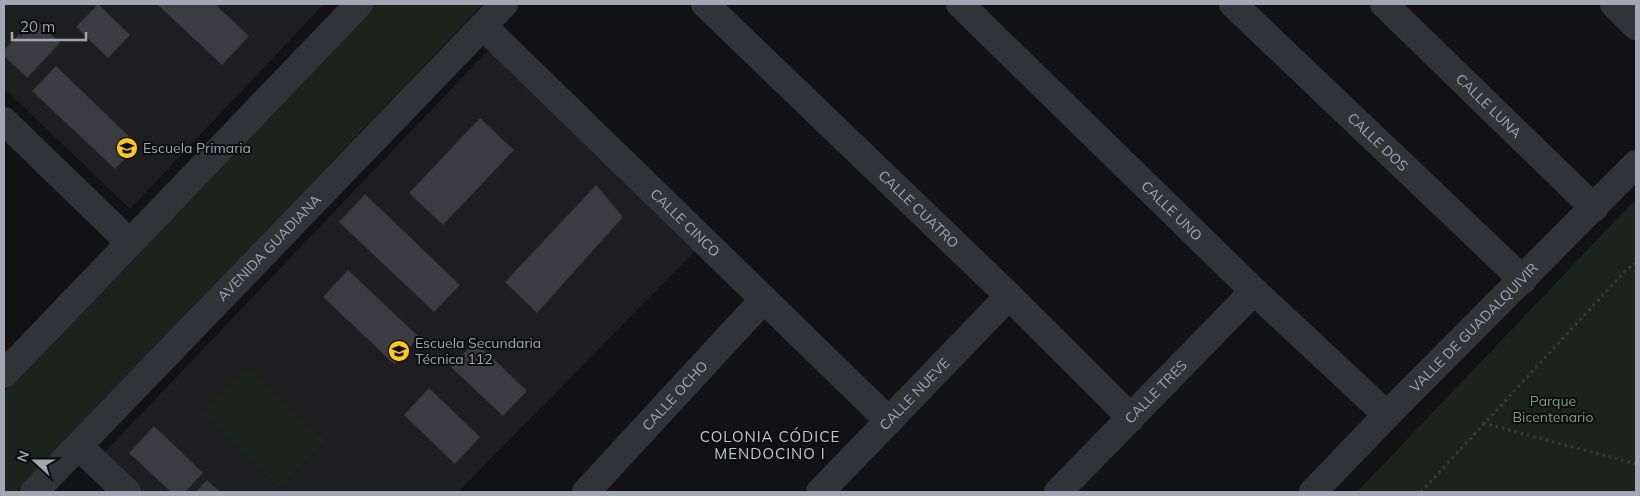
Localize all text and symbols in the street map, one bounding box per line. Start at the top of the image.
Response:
scale bar [12,10,86,42]
text: 20 m [20,17,55,36]
street label: CALLE LUNA [1452,70,1526,142]
street label: CALLE DOS [1344,109,1412,175]
school or university icon: Escuela Primaria [115,136,139,160]
place label: Escuela Primaria [143,139,251,157]
street label: CALLE CUATRO [874,166,962,252]
street label: CALLE UNO [1137,177,1206,245]
street label: CALLE CINCO [646,185,724,261]
street label: AVENIDA GUADIANA [214,190,325,305]
street label: VALLE DE GUADALQUIVIR [1406,259,1542,396]
place label: Escuela Secundaria Técnica 112 [415,334,541,368]
school or university icon: Escuela Secundaria Técnica 112 [387,339,411,363]
street label: CALLE NUEVE [875,354,953,434]
street label: CALLE TRES [1121,356,1191,427]
street label: CALLE OCHO [638,357,712,434]
park label: Parque Bicentenario [1513,392,1593,426]
district label: COLONIA CÓDICE MENDOCINO I [700,427,840,463]
north arrow [10,436,60,486]
text: N [13,448,33,465]

